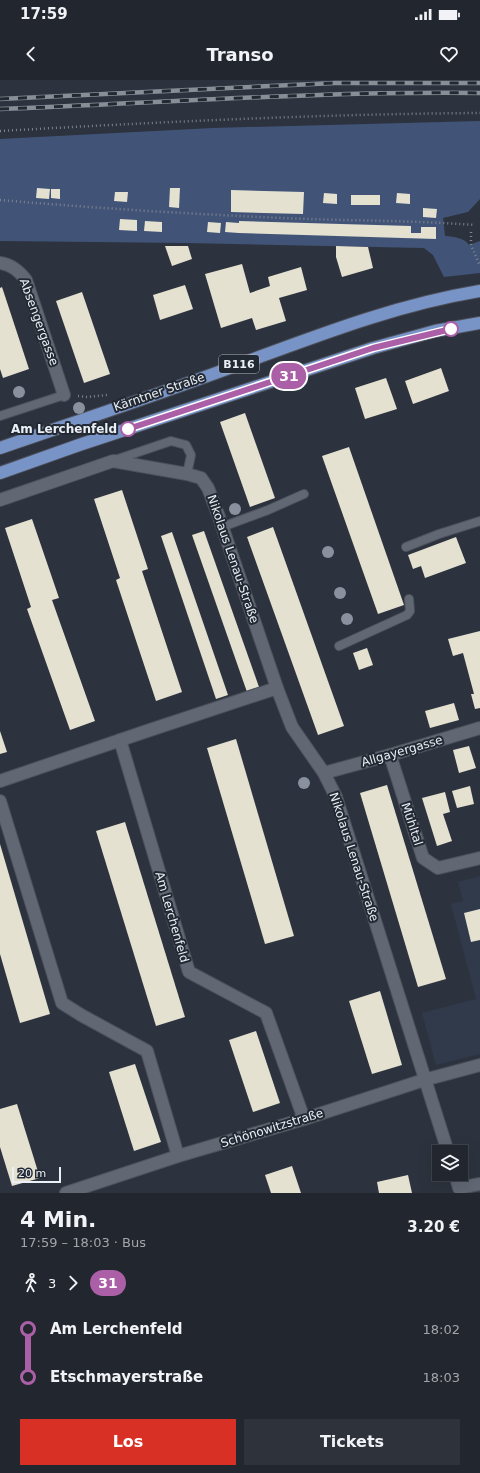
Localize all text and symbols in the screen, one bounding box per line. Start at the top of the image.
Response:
text: 17:59 [20,5,68,23]
icon: back [20,43,42,65]
icon: heart [438,43,460,65]
text: Transo [206,44,274,65]
street label: Absengergasse [17,277,61,367]
unlabelled marker [443,321,459,337]
road number: B116 [219,355,259,373]
line badge: 31 [271,363,307,389]
text: 31 [279,368,299,384]
street label: Kärntner Straße [112,370,206,414]
marker: Am Lerchenfeld [120,421,136,437]
place label: Am Lerchenfeld [11,422,117,436]
street label: Nikolaus Lenau-Straße [204,493,262,625]
street label: Allgayergasse [360,733,444,769]
street label: Nikolaus Lenau-Straße [327,791,381,923]
street label: Mühltal [398,801,426,847]
street label: Am Lerchenfeld [152,870,192,964]
street label: Schönowitzstraße [219,1106,325,1150]
map controls [432,1145,468,1181]
button: layers [432,1145,468,1181]
scale bar [12,1165,61,1184]
text: 20 m [18,1167,46,1180]
text: 4 Min. [20,1207,96,1232]
text: 3.20 € [407,1218,460,1236]
text: 17:59 – 18:03 · Bus [20,1235,146,1250]
icon: walk [20,1272,42,1294]
icon: forward [62,1272,84,1294]
text: 31 [98,1275,118,1291]
text: 3 [48,1276,56,1291]
text: Am Lerchenfeld [50,1320,183,1338]
text: 18:02 [423,1322,460,1337]
text: Etschmayerstraße [50,1368,203,1386]
text: 18:03 [423,1370,460,1385]
button: Los [20,1419,236,1465]
button: Tickets [244,1419,460,1465]

